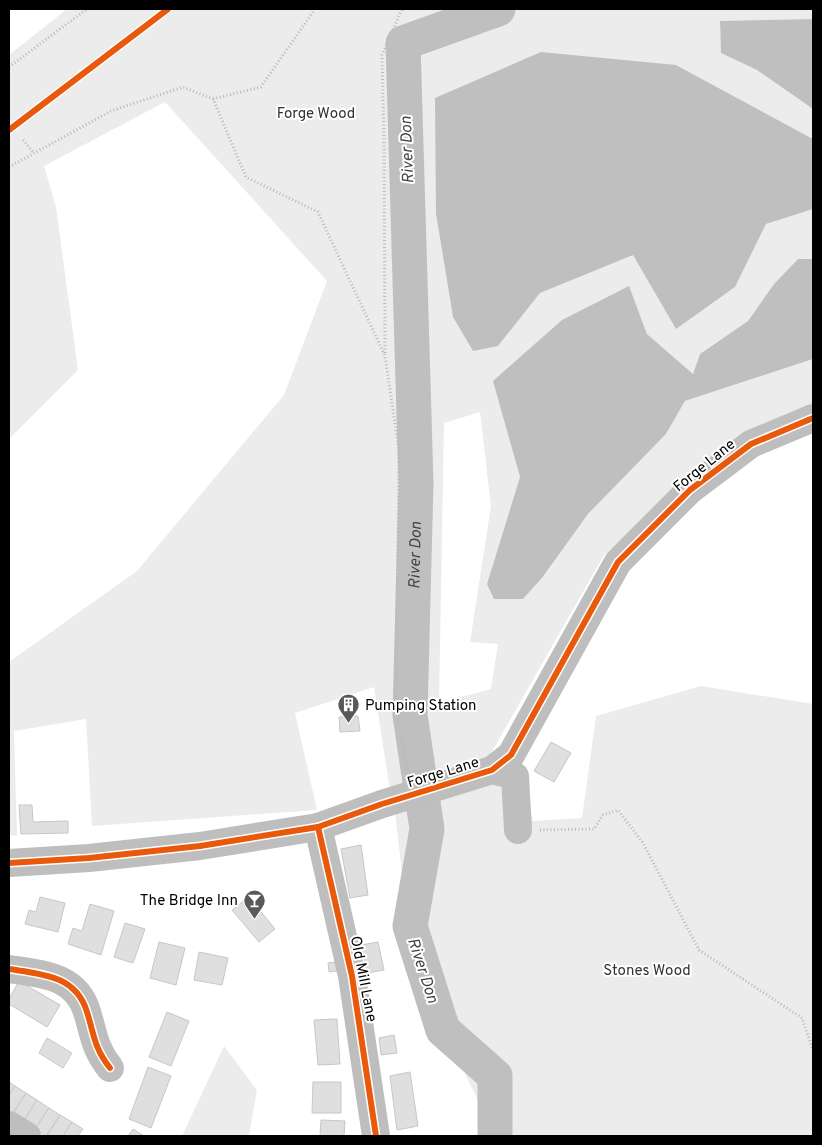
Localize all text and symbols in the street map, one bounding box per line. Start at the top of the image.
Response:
park label: Forge Wood [277,105,355,124]
water label: River Don [397,116,419,184]
street label: Forge Lane [670,435,740,497]
water label: River Don [405,521,427,589]
building icon: Pumping Station [337,693,361,724]
place label: Pumping Station [365,697,477,716]
street label: Forge Lane [405,754,482,793]
bar icon: The Bridge Inn [242,888,266,919]
place label: The Bridge Inn [140,892,238,911]
street label: Old Mill Lane [345,935,380,1024]
water label: River Don [402,935,442,1006]
park label: Stones Wood [603,962,691,981]

